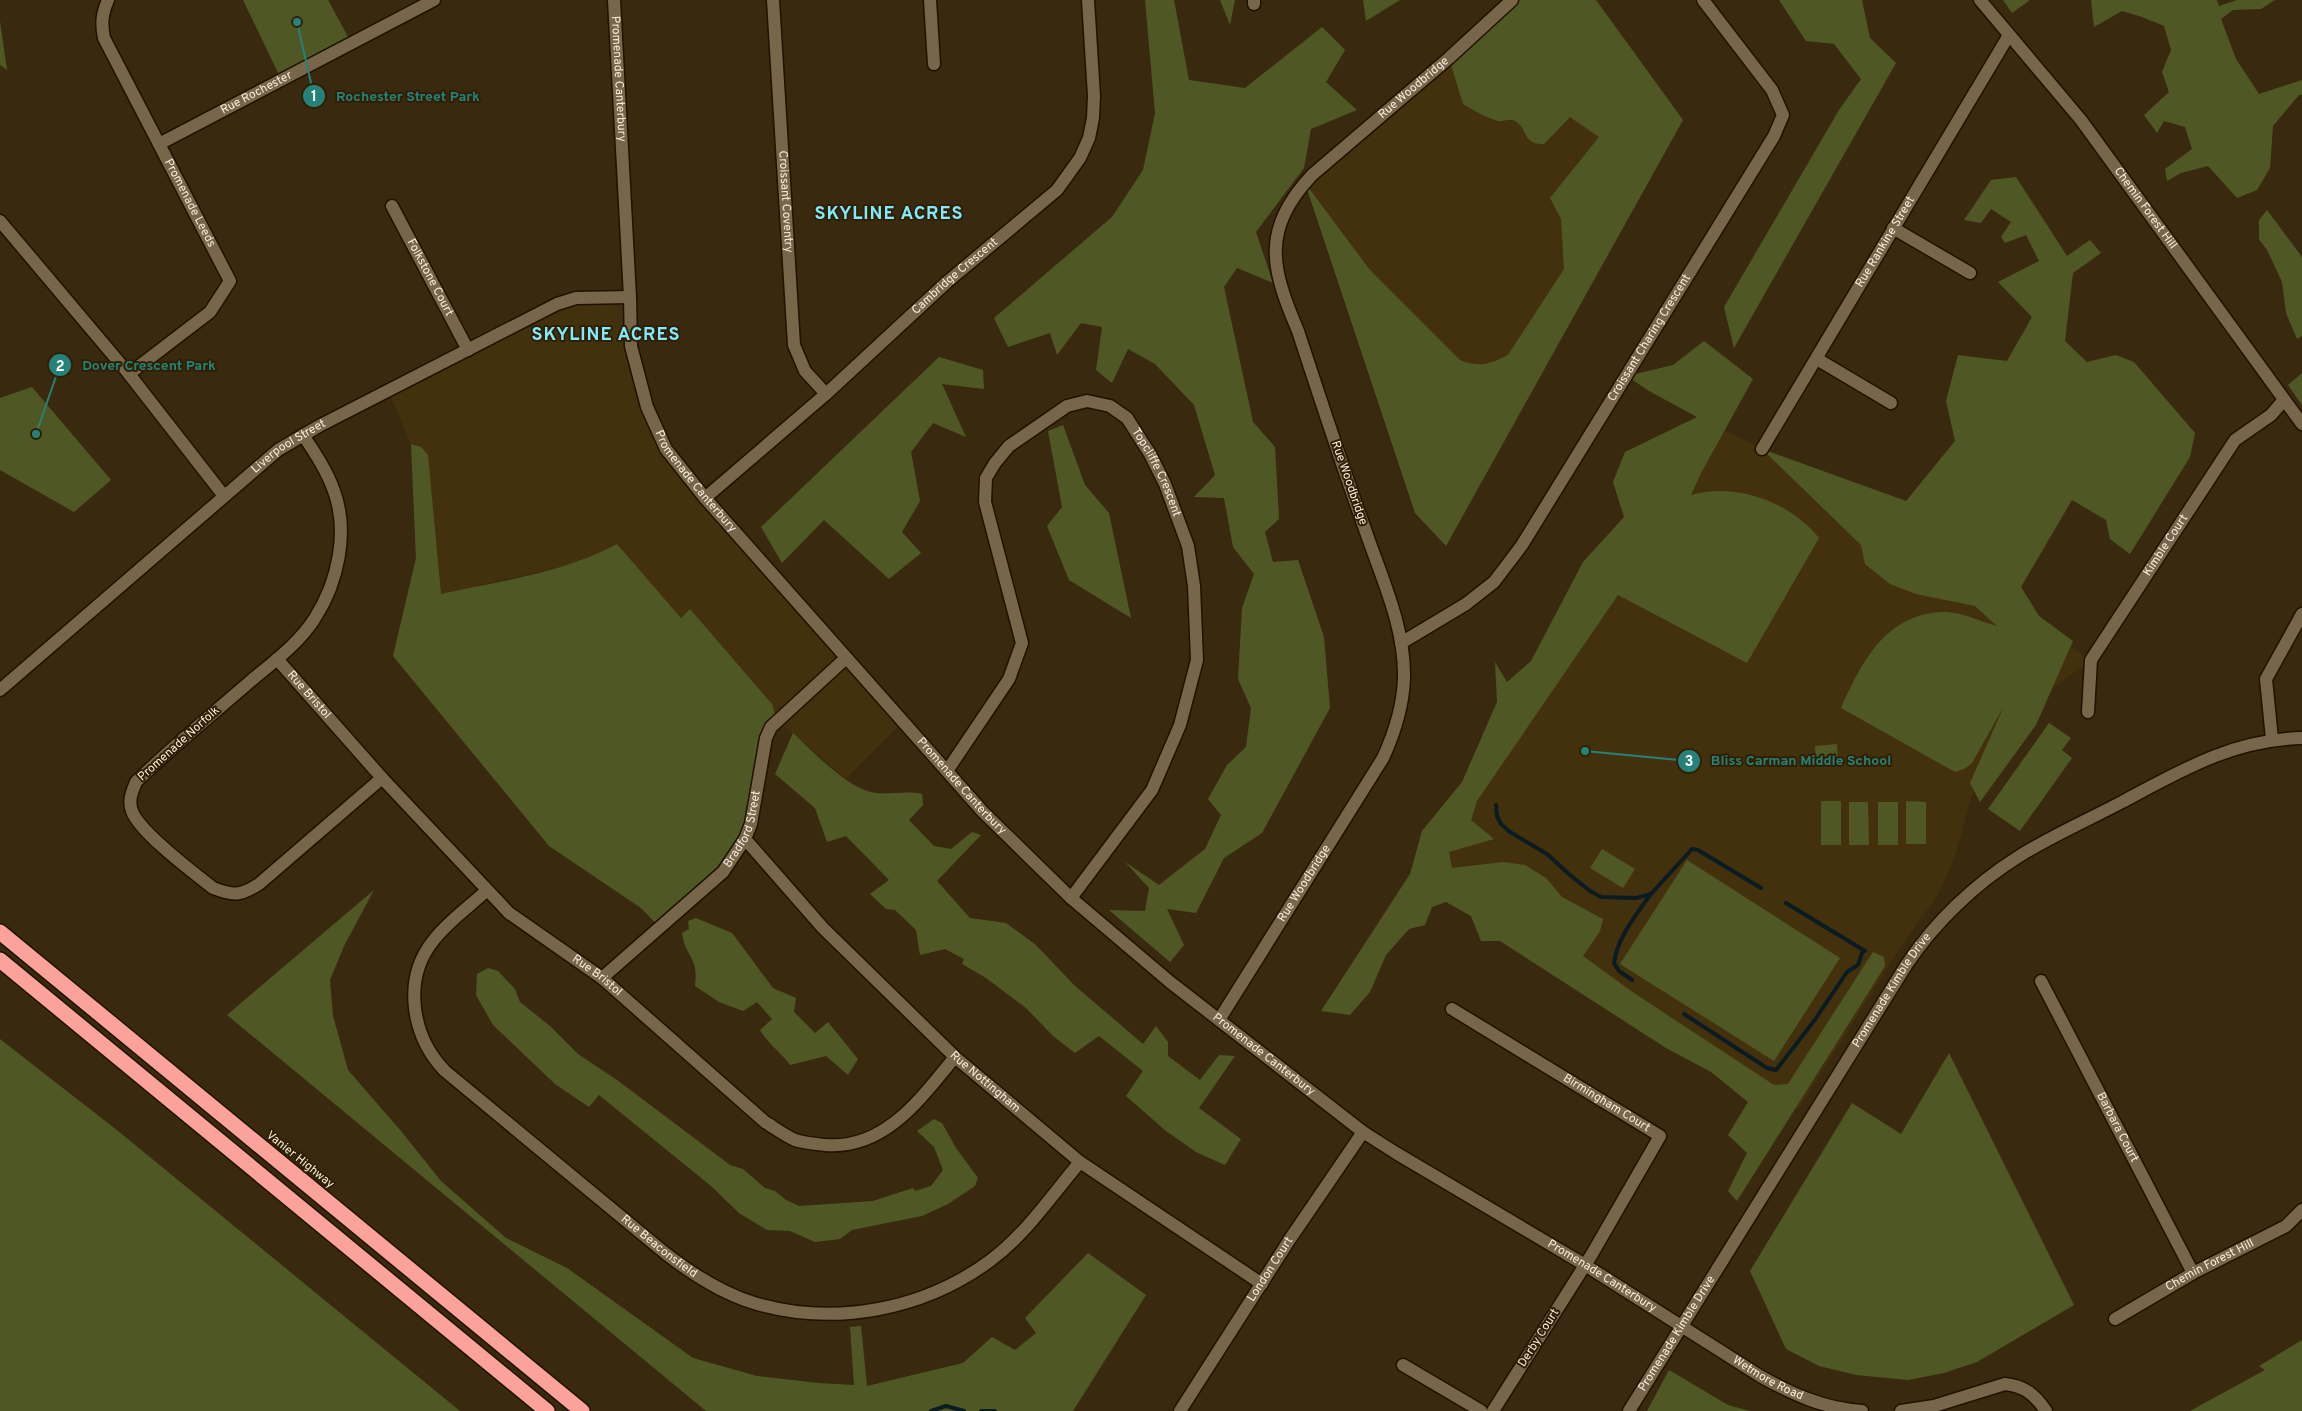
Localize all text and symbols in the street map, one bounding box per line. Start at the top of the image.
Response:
street label: Promenade Canterbury [607,16,630,142]
street label: Rue Woodbridge [1375,53,1453,123]
street label: Rue Rochester [218,67,295,118]
callout: Rochester Street Park [301,81,490,110]
text: 1 [311,88,317,107]
text: Rochester Street Park [336,89,480,106]
street label: Croissant Coventry [774,150,796,253]
street label: Promenade Leeds [160,156,219,250]
street label: Chemin Forest Hill [2110,164,2180,253]
street label: Rue Rankine Street [1852,193,1919,291]
district label: SKYLINE ACRES [814,203,964,226]
street label: Cambridge Crescent [908,235,1001,319]
street label: Folkstone Court [403,236,457,319]
street label: Croissant Charing Crescent [1604,271,1695,405]
district label: SKYLINE ACRES [531,324,681,347]
callout: Dover Crescent Park [48,351,226,380]
text: 2 [55,358,65,377]
text: Dover Crescent Park [82,358,216,375]
street label: Liverpool Street [248,416,329,477]
street label: Topcliffe Crescent [1128,425,1184,519]
street label: Promenade Canterbury [651,428,740,536]
street label: Rue Woodbridge [1327,439,1371,527]
street label: Kimble Court [2140,511,2192,580]
street label: Rue Bristol [283,668,334,722]
street label: Promenade Norfolk [135,703,223,785]
street label: Promenade Canterbury [913,734,1010,838]
callout: Bliss Carman Middle School [1676,746,1902,775]
text: 3 [1685,753,1694,772]
text: Bliss Carman Middle School [1711,753,1891,770]
street label: Bradford Street [720,789,765,871]
street label: Rue Woodbridge [1274,842,1335,925]
street label: Promenade Kimble Drive [1849,930,1935,1051]
street label: Rue Bristol [569,951,625,1000]
street label: Promenade Canterbury [1209,1010,1318,1100]
street label: Rue Nottingham [946,1048,1024,1117]
street label: Birmingham Court [1560,1071,1653,1136]
street label: Barbara Court [2092,1090,2142,1165]
street label: Vanier Highway [263,1128,337,1192]
street label: Rue Beaconsfield [617,1212,700,1282]
street label: London Court [1244,1234,1297,1305]
street label: Chemin Forest Hill [2163,1235,2257,1295]
street label: Promenade Canterbury [1544,1236,1660,1316]
street label: Promenade Kimble Drive [1635,1273,1719,1395]
street label: Derby Court [1515,1306,1563,1370]
street label: Wetmore Road [1729,1352,1806,1404]

